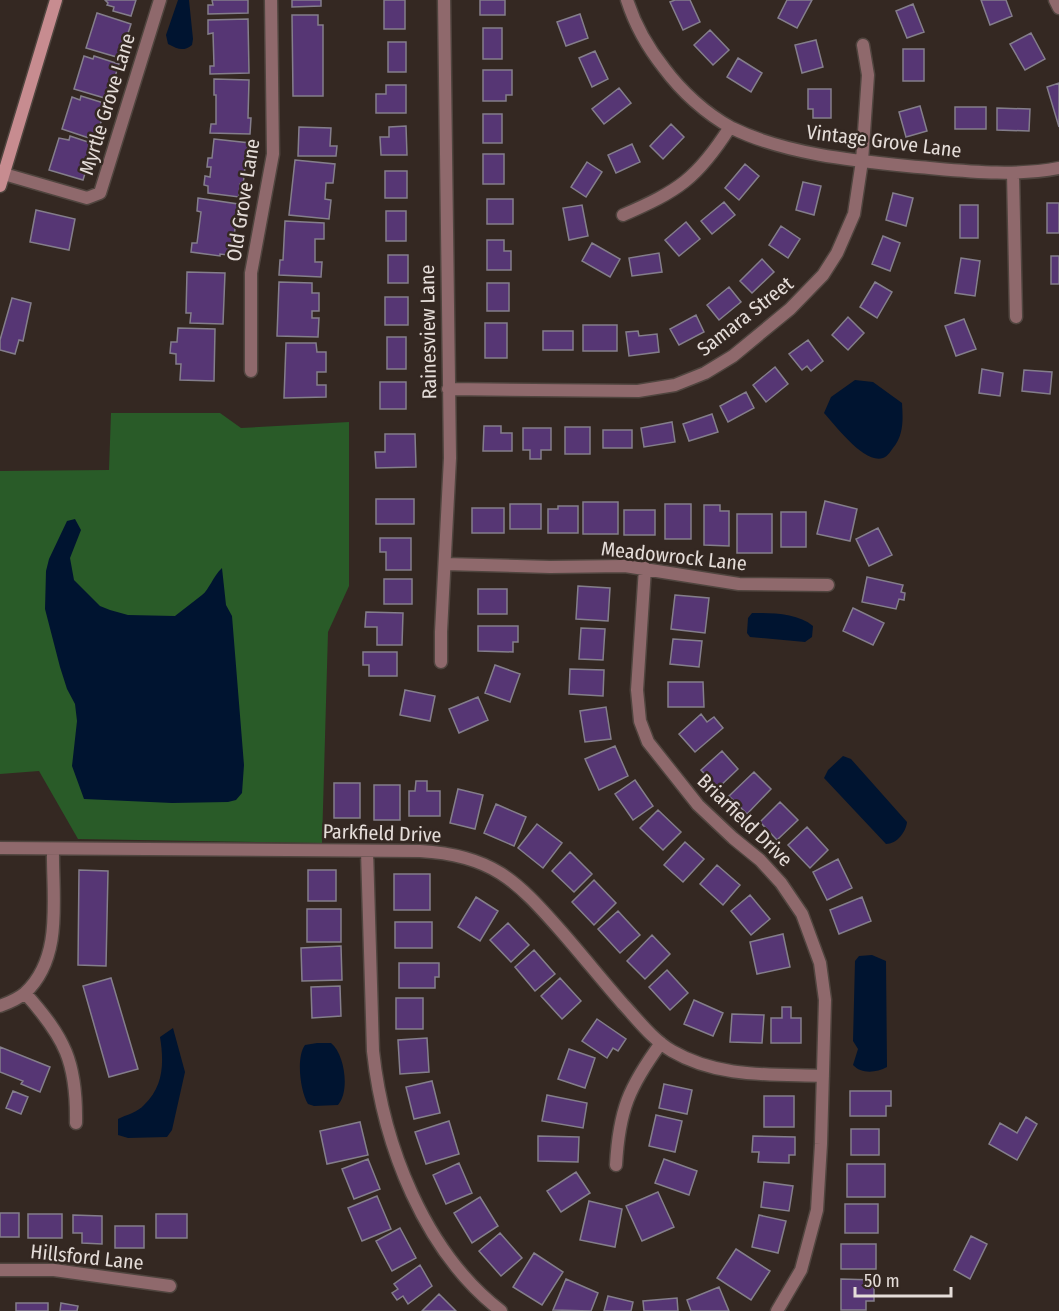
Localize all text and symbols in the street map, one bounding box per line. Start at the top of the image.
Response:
street label: Myrtle Grove Lane [74,30,140,178]
street label: Vintage Grove Lane [805,120,963,162]
street label: Old Grove Lane [221,137,265,263]
street label: Rainesview Lane [415,264,441,400]
street label: Samara Street [692,271,798,361]
street label: Meadowrock Lane [600,536,748,576]
street label: Briarfield Drive [692,769,798,871]
street label: Parkfield Drive [322,819,442,847]
street label: Hillsford Lane [29,1239,145,1275]
scale bar [855,1260,951,1298]
text: 50 m [864,1270,900,1292]

